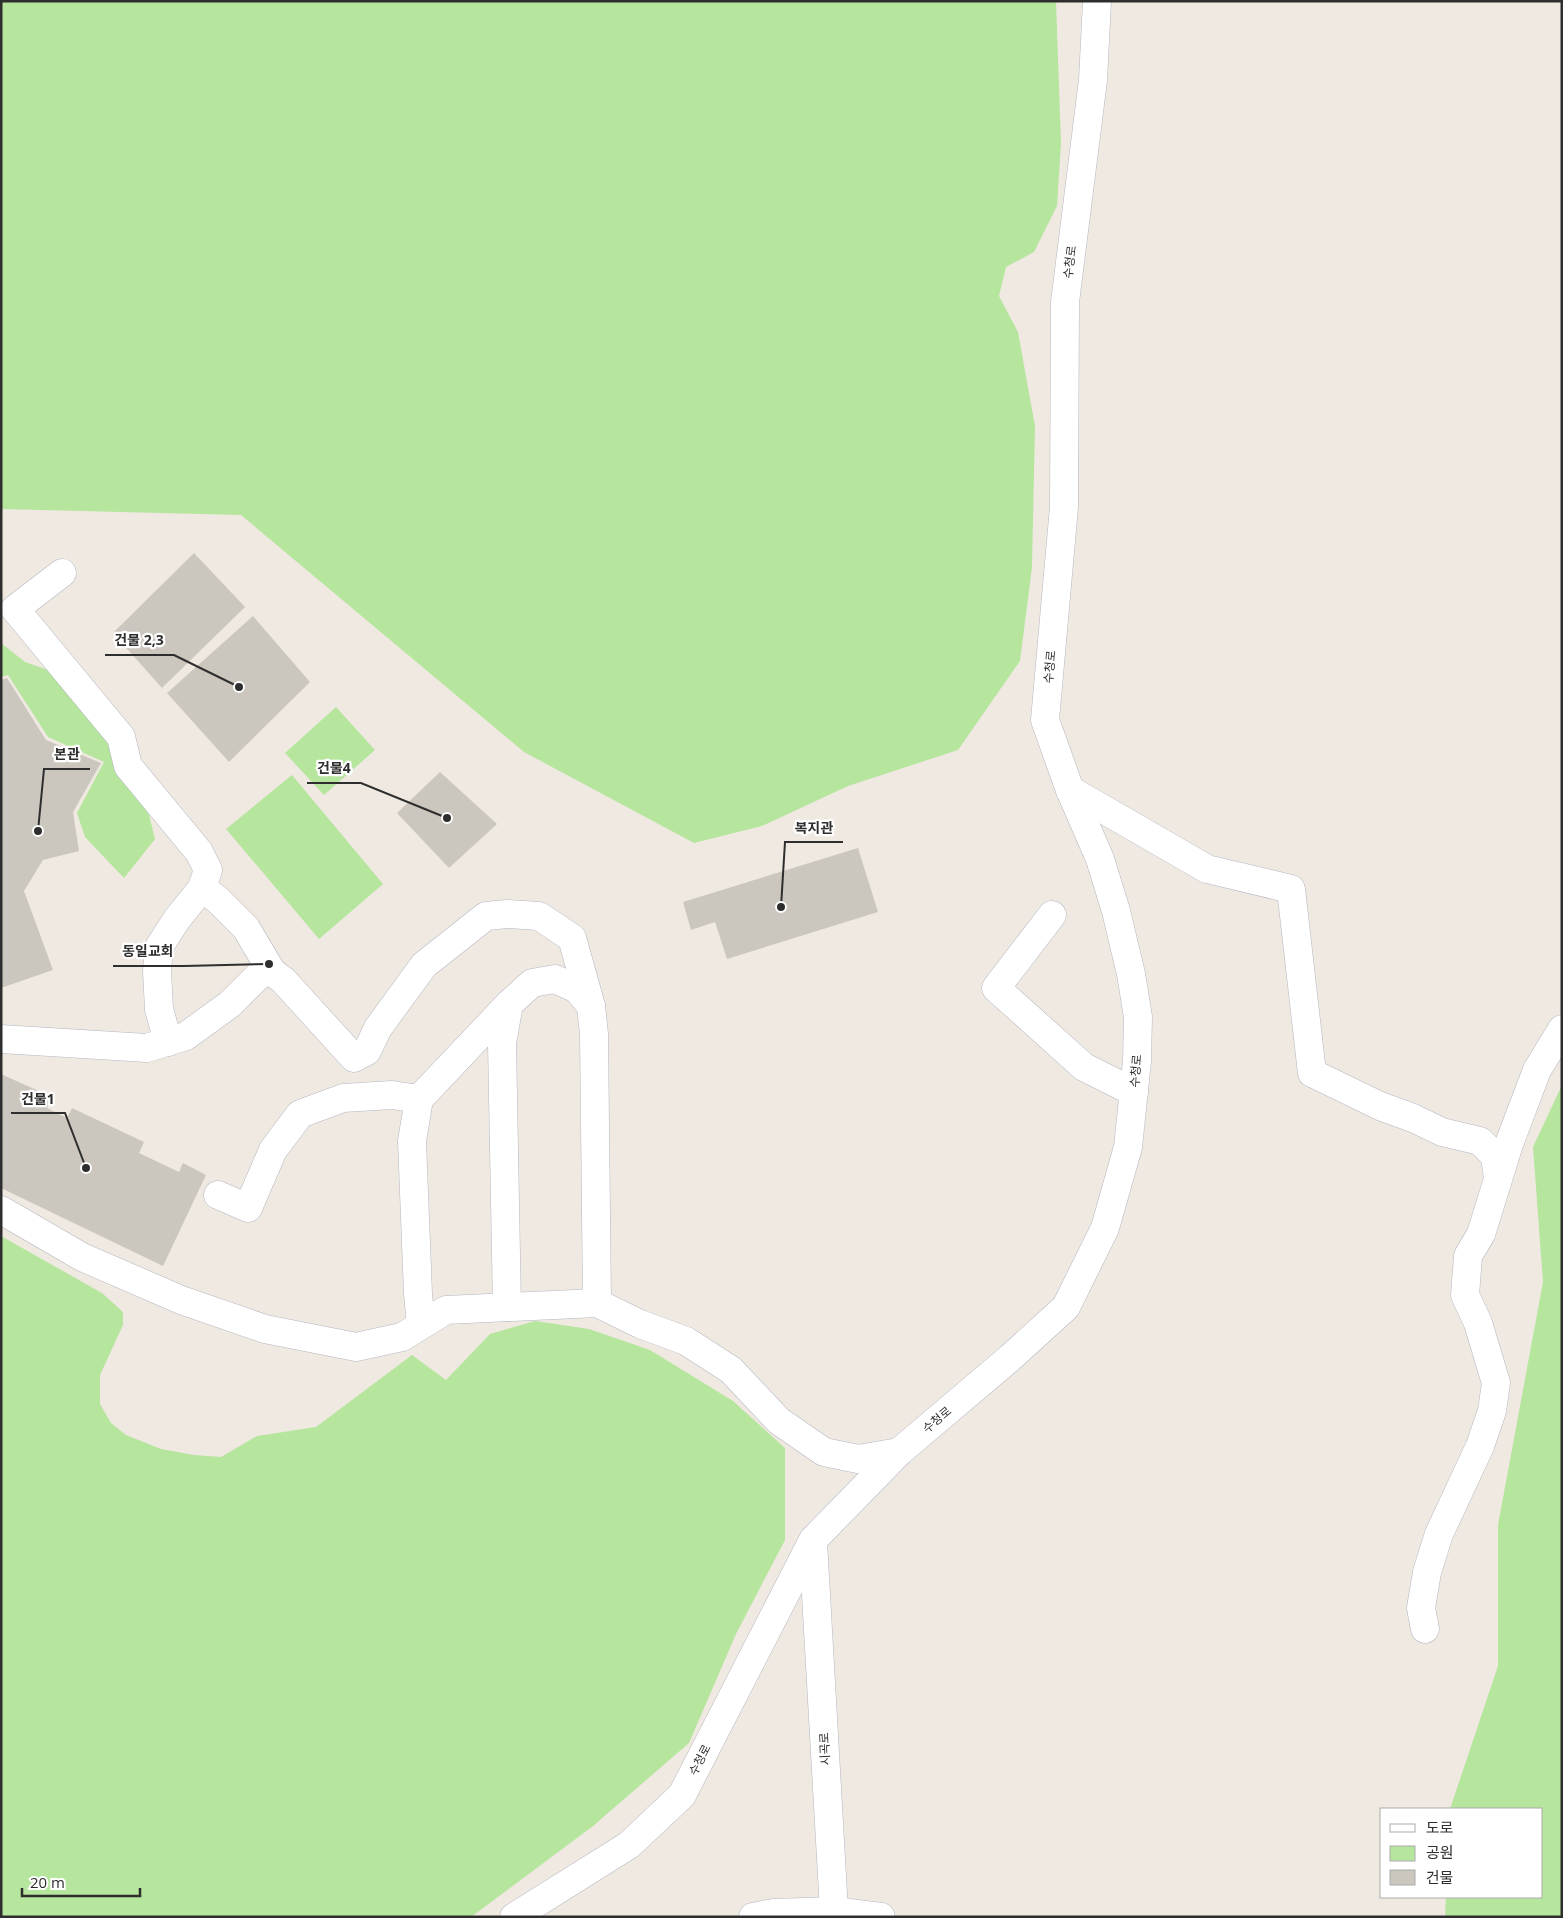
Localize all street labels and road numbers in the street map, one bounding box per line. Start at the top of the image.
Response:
street label: 수청로 [1059,244,1080,279]
street label: 수청로 [1040,650,1059,684]
street label: 수청로 [1126,1054,1145,1088]
street label: 수청로 [919,1402,955,1437]
street label: 시곡로 [815,1732,834,1766]
street label: 수청로 [684,1741,715,1778]

